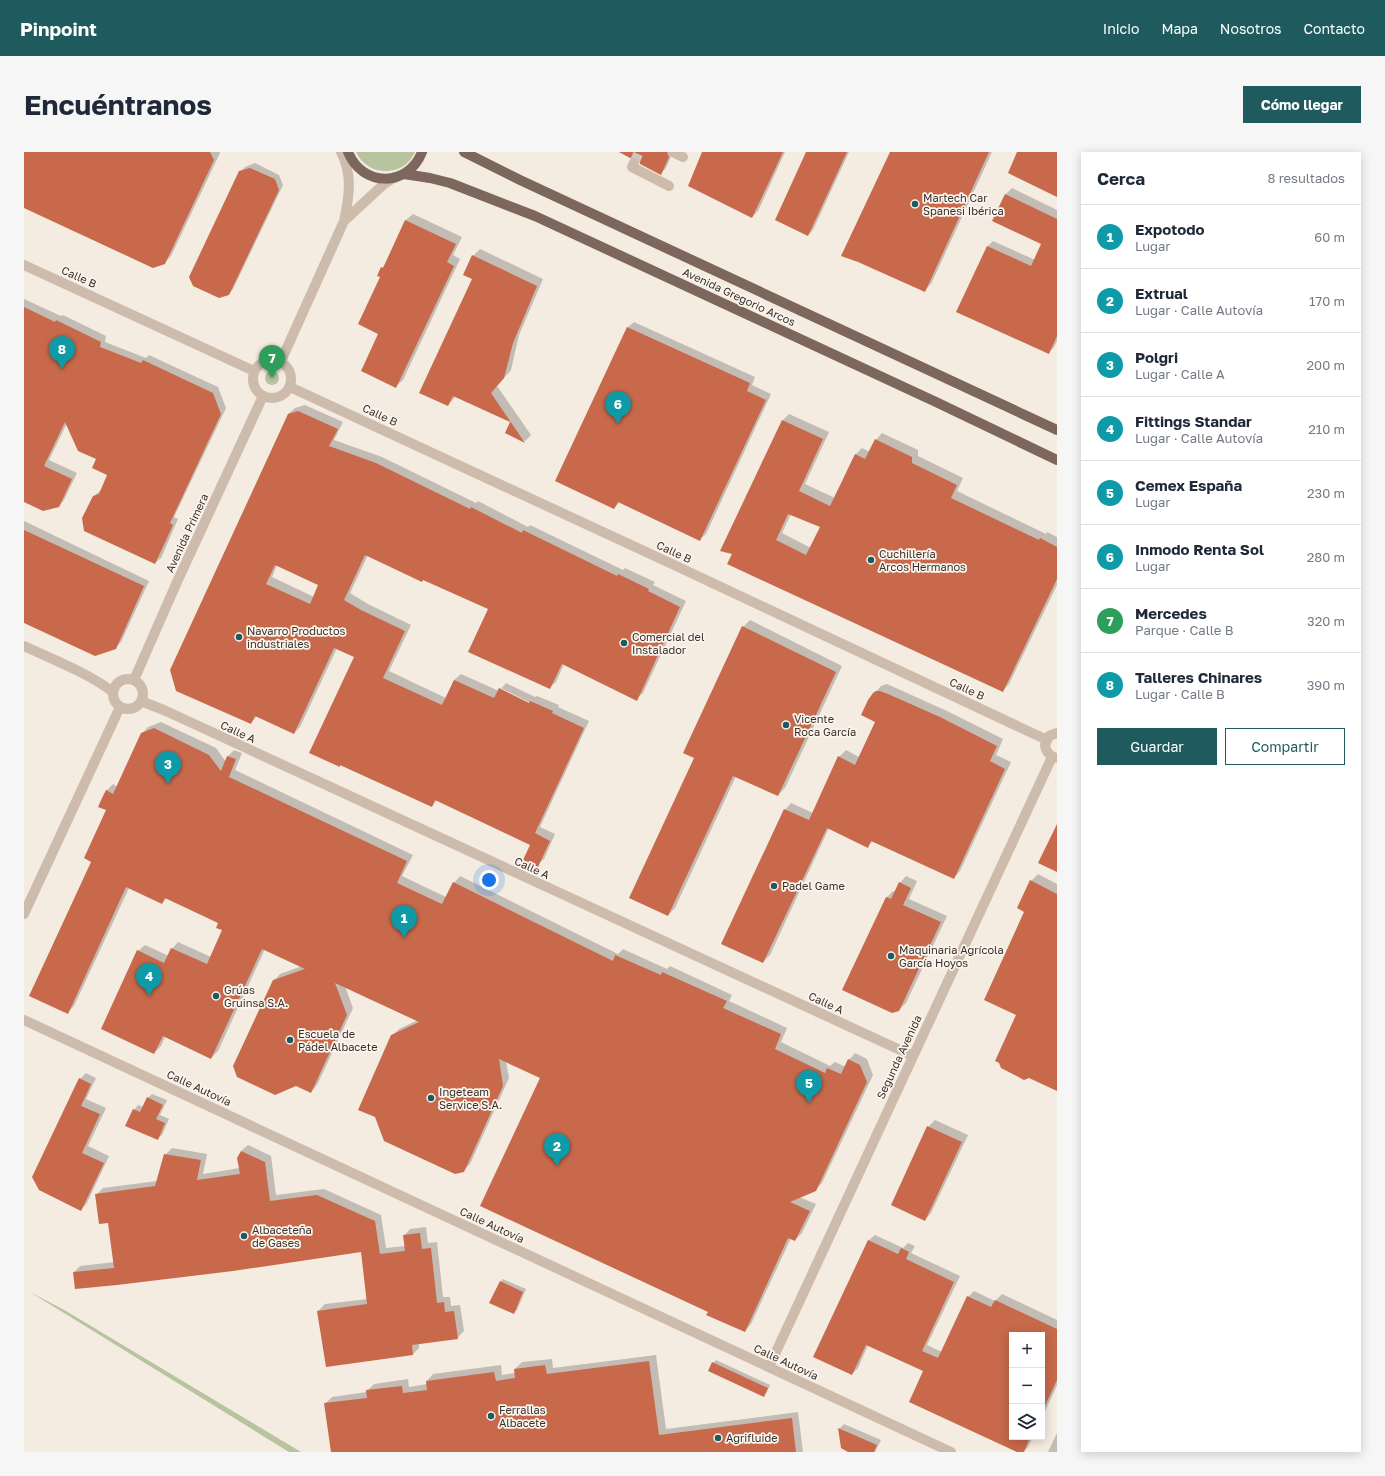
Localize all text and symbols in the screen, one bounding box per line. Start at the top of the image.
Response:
text: Pinpoint [20,17,97,40]
text: Inicio [1103,20,1139,37]
text: Mapa [1161,20,1198,37]
text: Nosotros [1220,20,1281,37]
text: Contacto [1303,20,1365,37]
button: Cómo llegar [1243,86,1361,123]
text: Encuéntranos [24,88,212,121]
text: Cerca [1097,168,1145,189]
text: 8 resultados [1267,170,1345,186]
place label: Martech Car Spanesi Ibérica [923,191,1004,217]
marker: Martech Car Spanesi Ibérica [910,199,920,209]
text: Expotodo [1135,220,1204,238]
text: 1 [1107,229,1113,245]
text: 60 m [1314,229,1345,245]
text: Lugar [1135,238,1170,254]
street label: Calle B [60,263,99,290]
street label: Avenida Gregorio Arcos [681,265,798,328]
text: Extrual [1135,284,1188,302]
text: 2 [1106,293,1114,309]
text: 170 m [1309,293,1345,309]
text: Lugar · Calle Autovía [1135,302,1263,318]
pin: 8 [49,336,75,369]
pin: 7 [259,345,285,378]
text: Polgri [1135,348,1178,366]
text: 3 [1106,357,1114,373]
text: 200 m [1307,357,1345,373]
text: Lugar · Calle A [1135,366,1225,382]
pin: 6 [605,391,631,424]
street label: Calle B [361,401,400,428]
text: Fittings Standar [1135,412,1252,430]
text: 4 [1106,421,1114,437]
text: 210 m [1308,421,1345,437]
text: Lugar · Calle Autovía [1135,430,1263,446]
text: Cemex España [1135,476,1242,494]
text: 5 [1106,485,1114,501]
text: 230 m [1307,485,1345,501]
street label: Avenida Primera [163,491,210,574]
text: Lugar [1135,494,1170,510]
street label: Calle B [655,538,694,565]
text: Inmodo Renta Sol [1135,540,1264,558]
place label: Cuchillería Arcos Hermanos [879,547,966,573]
text: 6 [1106,549,1114,565]
text: 280 m [1307,549,1345,565]
marker: Cuchillería Arcos Hermanos [866,555,876,565]
text: Lugar [1135,558,1170,574]
text: Mercedes [1135,604,1207,622]
text: 7 [1106,613,1114,629]
text: 320 m [1307,613,1345,629]
text: Parque · Calle B [1135,622,1233,638]
place label: Navarro Productos industriales [247,624,346,650]
place label: Comercial del Instalador [632,630,705,656]
marker: Navarro Productos industriales [234,632,244,642]
marker: Comercial del Instalador [619,638,629,648]
text: Talleres Chinares [1135,668,1262,686]
street label: Calle B [948,675,987,702]
text: 8 [1106,677,1114,693]
text: 390 m [1307,677,1345,693]
text: Lugar · Calle B [1135,686,1225,702]
place label: Vicente Roca García [794,712,856,738]
street label: Calle A [219,718,258,746]
marker: Vicente Roca García [781,720,791,730]
button: Guardar [1097,728,1217,765]
button: Compartir [1225,728,1345,765]
pin: 3 [155,751,181,784]
street label: Calle A [513,854,552,882]
your location [479,870,499,890]
place label: Padel Game [782,879,845,892]
marker: Padel Game [769,881,779,891]
pin: 1 [391,905,417,938]
place label: Maquinaria Agrícola García Hoyos [899,943,1004,969]
marker: Maquinaria Agrícola García Hoyos [886,951,896,961]
pin: 4 [136,963,162,996]
place label: Grúas Gruinsa S.A. [224,983,288,1009]
street label: Calle A [807,989,846,1017]
marker: Grúas Gruinsa S.A. [211,991,221,1001]
street label: Segunda Avenida [873,1013,924,1101]
place label: Escuela de Pádel Albacete [298,1027,378,1053]
marker: Escuela de Pádel Albacete [285,1035,295,1045]
street label: Calle Autovía [165,1067,234,1108]
pin: 5 [796,1070,822,1103]
place label: Ingeteam Service S.A. [439,1085,502,1111]
marker: Ingeteam Service S.A. [426,1093,436,1103]
pin: 2 [544,1133,570,1166]
street label: Calle Autovía [458,1204,527,1245]
place label: Albaceteña de Gases [252,1223,312,1249]
marker: Albaceteña de Gases [239,1231,249,1241]
map controls [1009,1332,1045,1440]
button: + [1009,1332,1045,1368]
street label: Calle Autovía [752,1341,821,1382]
button: − [1009,1368,1045,1404]
place label: Ferrallas Albacete [499,1403,546,1429]
button: layers [1009,1404,1045,1440]
marker: Ferrallas Albacete [486,1411,496,1421]
place label: Agrifluide [726,1431,778,1444]
marker: Agrifluide [713,1433,723,1443]

